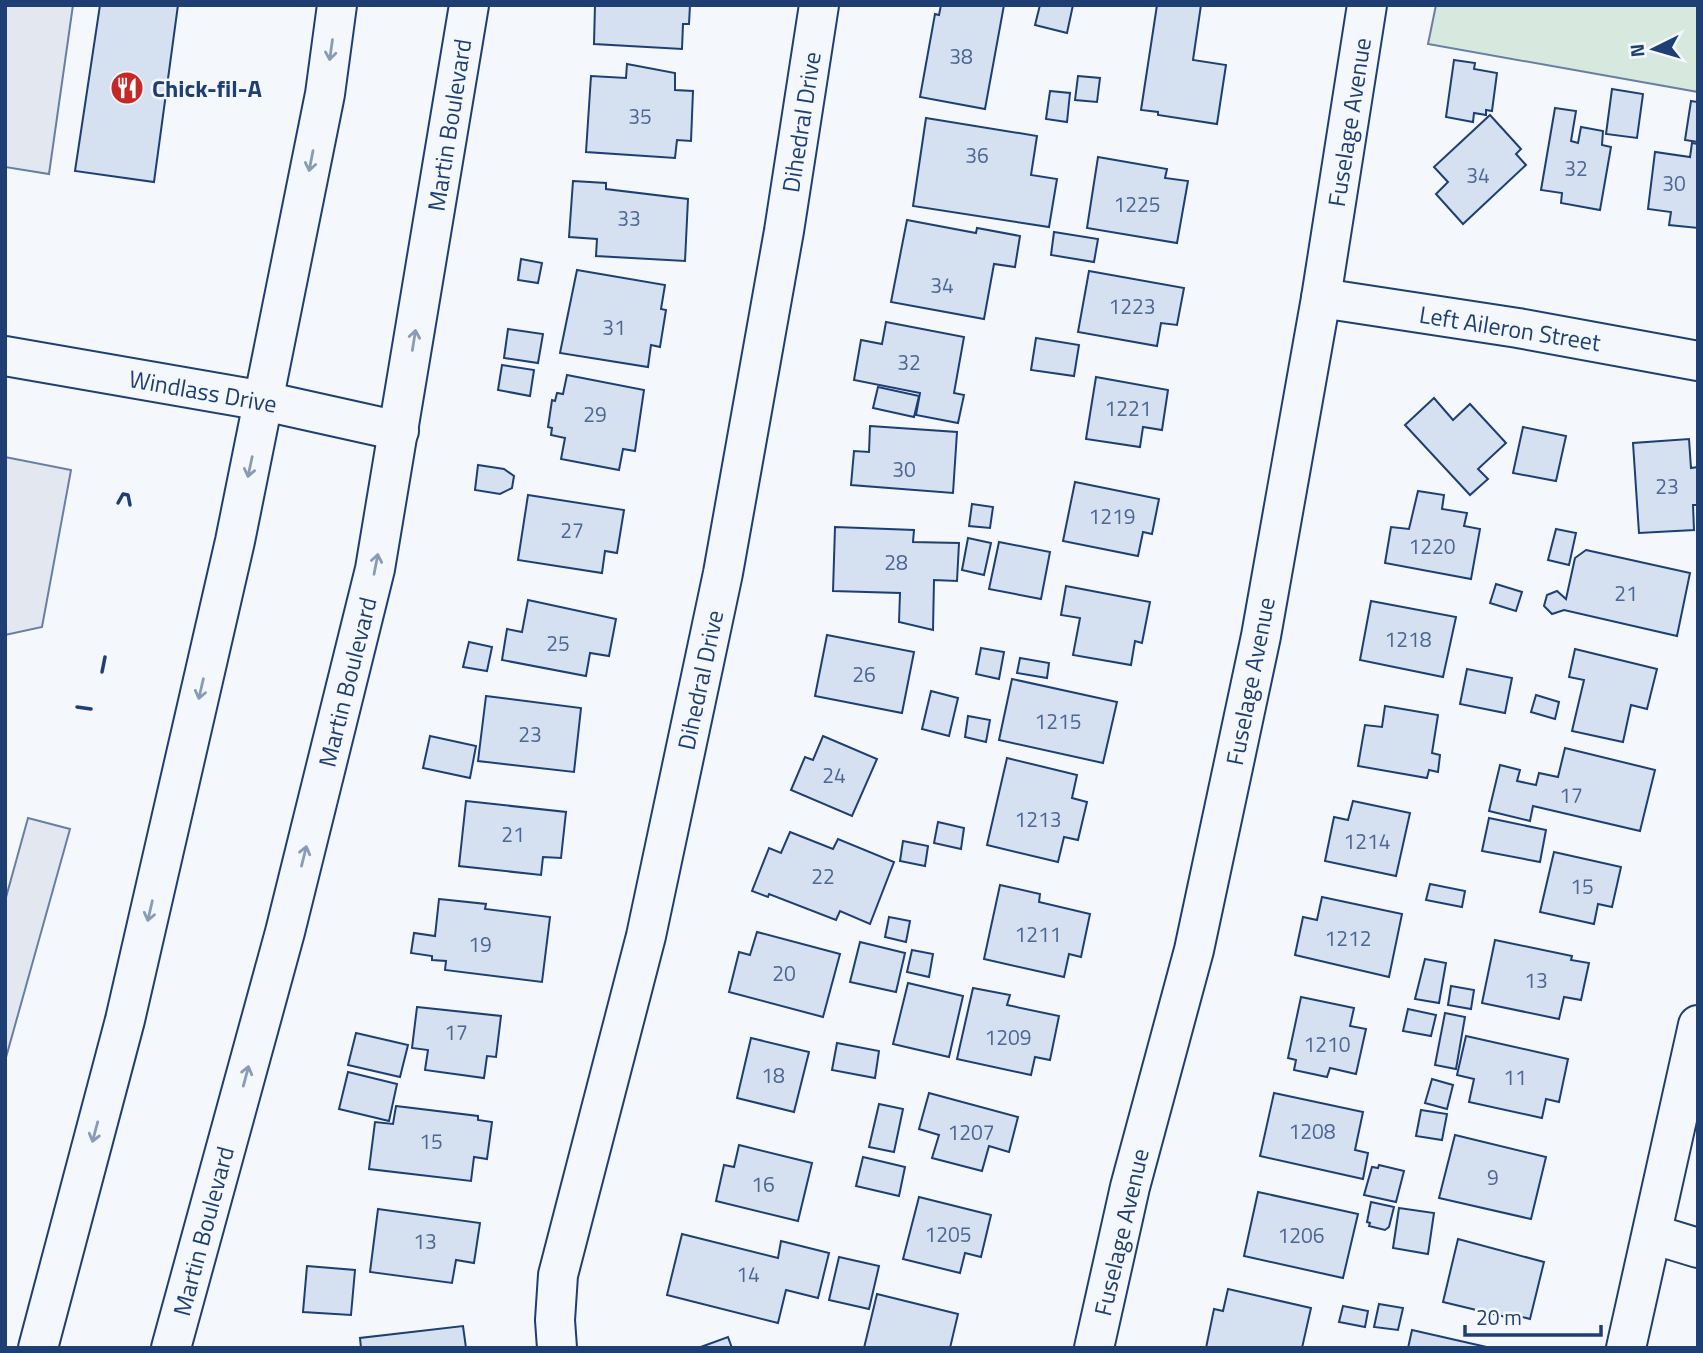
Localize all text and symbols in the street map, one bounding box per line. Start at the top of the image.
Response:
north arrow [1619,14,1689,84]
street label: Fuselage Avenue [1318,35,1380,209]
street label: Martin Boulevard [418,36,480,214]
one-way arrow [324,38,337,61]
house number: 38 [949,40,973,72]
text: N [1622,43,1652,58]
street label: Dihedral Drive [772,49,830,195]
restaurant icon: Chick-fil-A [108,69,146,107]
place label: Chick-fil-A [152,70,263,106]
house number: 35 [628,100,652,132]
house number: 36 [965,139,989,171]
one-way arrow [304,149,318,172]
house number: 32 [1564,152,1588,184]
house number: 34 [1466,159,1490,191]
house number: 30 [1662,167,1686,199]
house number: 1225 [1113,188,1161,220]
house number: 33 [617,202,641,234]
house number: 34 [930,269,954,301]
house number: 1223 [1108,290,1156,322]
street label: Left Aileron Street [1417,296,1604,360]
house number: 31 [602,311,626,343]
one-way arrow [408,329,421,352]
house number: 32 [897,346,921,378]
street label: Windlass Drive [126,360,280,422]
house number: 1221 [1104,392,1152,424]
house number: 29 [583,398,607,430]
house number: 30 [892,453,916,485]
one-way arrow [242,455,256,478]
house number: 23 [1655,470,1679,502]
house number: 1219 [1088,500,1136,532]
house number: 27 [560,514,584,546]
house number: 1220 [1408,530,1456,562]
house number: 28 [884,546,908,578]
one-way arrow [369,553,383,576]
house number: 21 [1614,577,1638,609]
street label: Martin Boulevard [308,593,386,771]
street label: Fuselage Avenue [1216,594,1284,768]
street label: Dihedral Drive [668,607,732,753]
house number: 1218 [1384,623,1432,655]
house number: 25 [546,627,570,659]
house number: 26 [852,658,876,690]
one-way arrow [193,677,207,700]
house number: 1215 [1034,705,1082,737]
house number: 23 [518,718,542,750]
house number: 24 [822,759,846,791]
house number: 17 [1559,779,1583,811]
house number: 1213 [1014,803,1062,835]
house number: 21 [501,818,525,850]
house number: 1214 [1343,825,1391,857]
one-way arrow [298,846,311,868]
house number: 22 [811,860,835,892]
house number: 15 [1570,870,1594,902]
one-way arrow [142,899,156,922]
house number: 1211 [1014,918,1062,950]
house number: 1212 [1324,922,1372,954]
house number: 19 [468,928,492,960]
house number: 20 [772,957,796,989]
house number: 13 [1524,964,1548,996]
house number: 17 [444,1016,468,1048]
house number: 1209 [984,1021,1032,1053]
house number: 1210 [1303,1028,1351,1060]
house number: 18 [761,1059,785,1091]
house number: 11 [1503,1061,1527,1093]
one-way arrow [240,1066,253,1088]
house number: 1208 [1288,1115,1336,1147]
house number: 1207 [947,1116,995,1148]
one-way arrow [88,1120,101,1143]
house number: 15 [419,1125,443,1157]
street label: Martin Boulevard [163,1142,243,1320]
street label: Fuselage Avenue [1084,1145,1158,1319]
house number: 9 [1487,1161,1499,1193]
house number: 16 [751,1168,775,1200]
house number: 1205 [924,1218,972,1250]
house number: 1206 [1277,1219,1325,1251]
house number: 13 [413,1225,437,1257]
house number: 14 [736,1258,760,1290]
scale bar [1465,1294,1602,1338]
text: 20 m [1476,1301,1522,1333]

